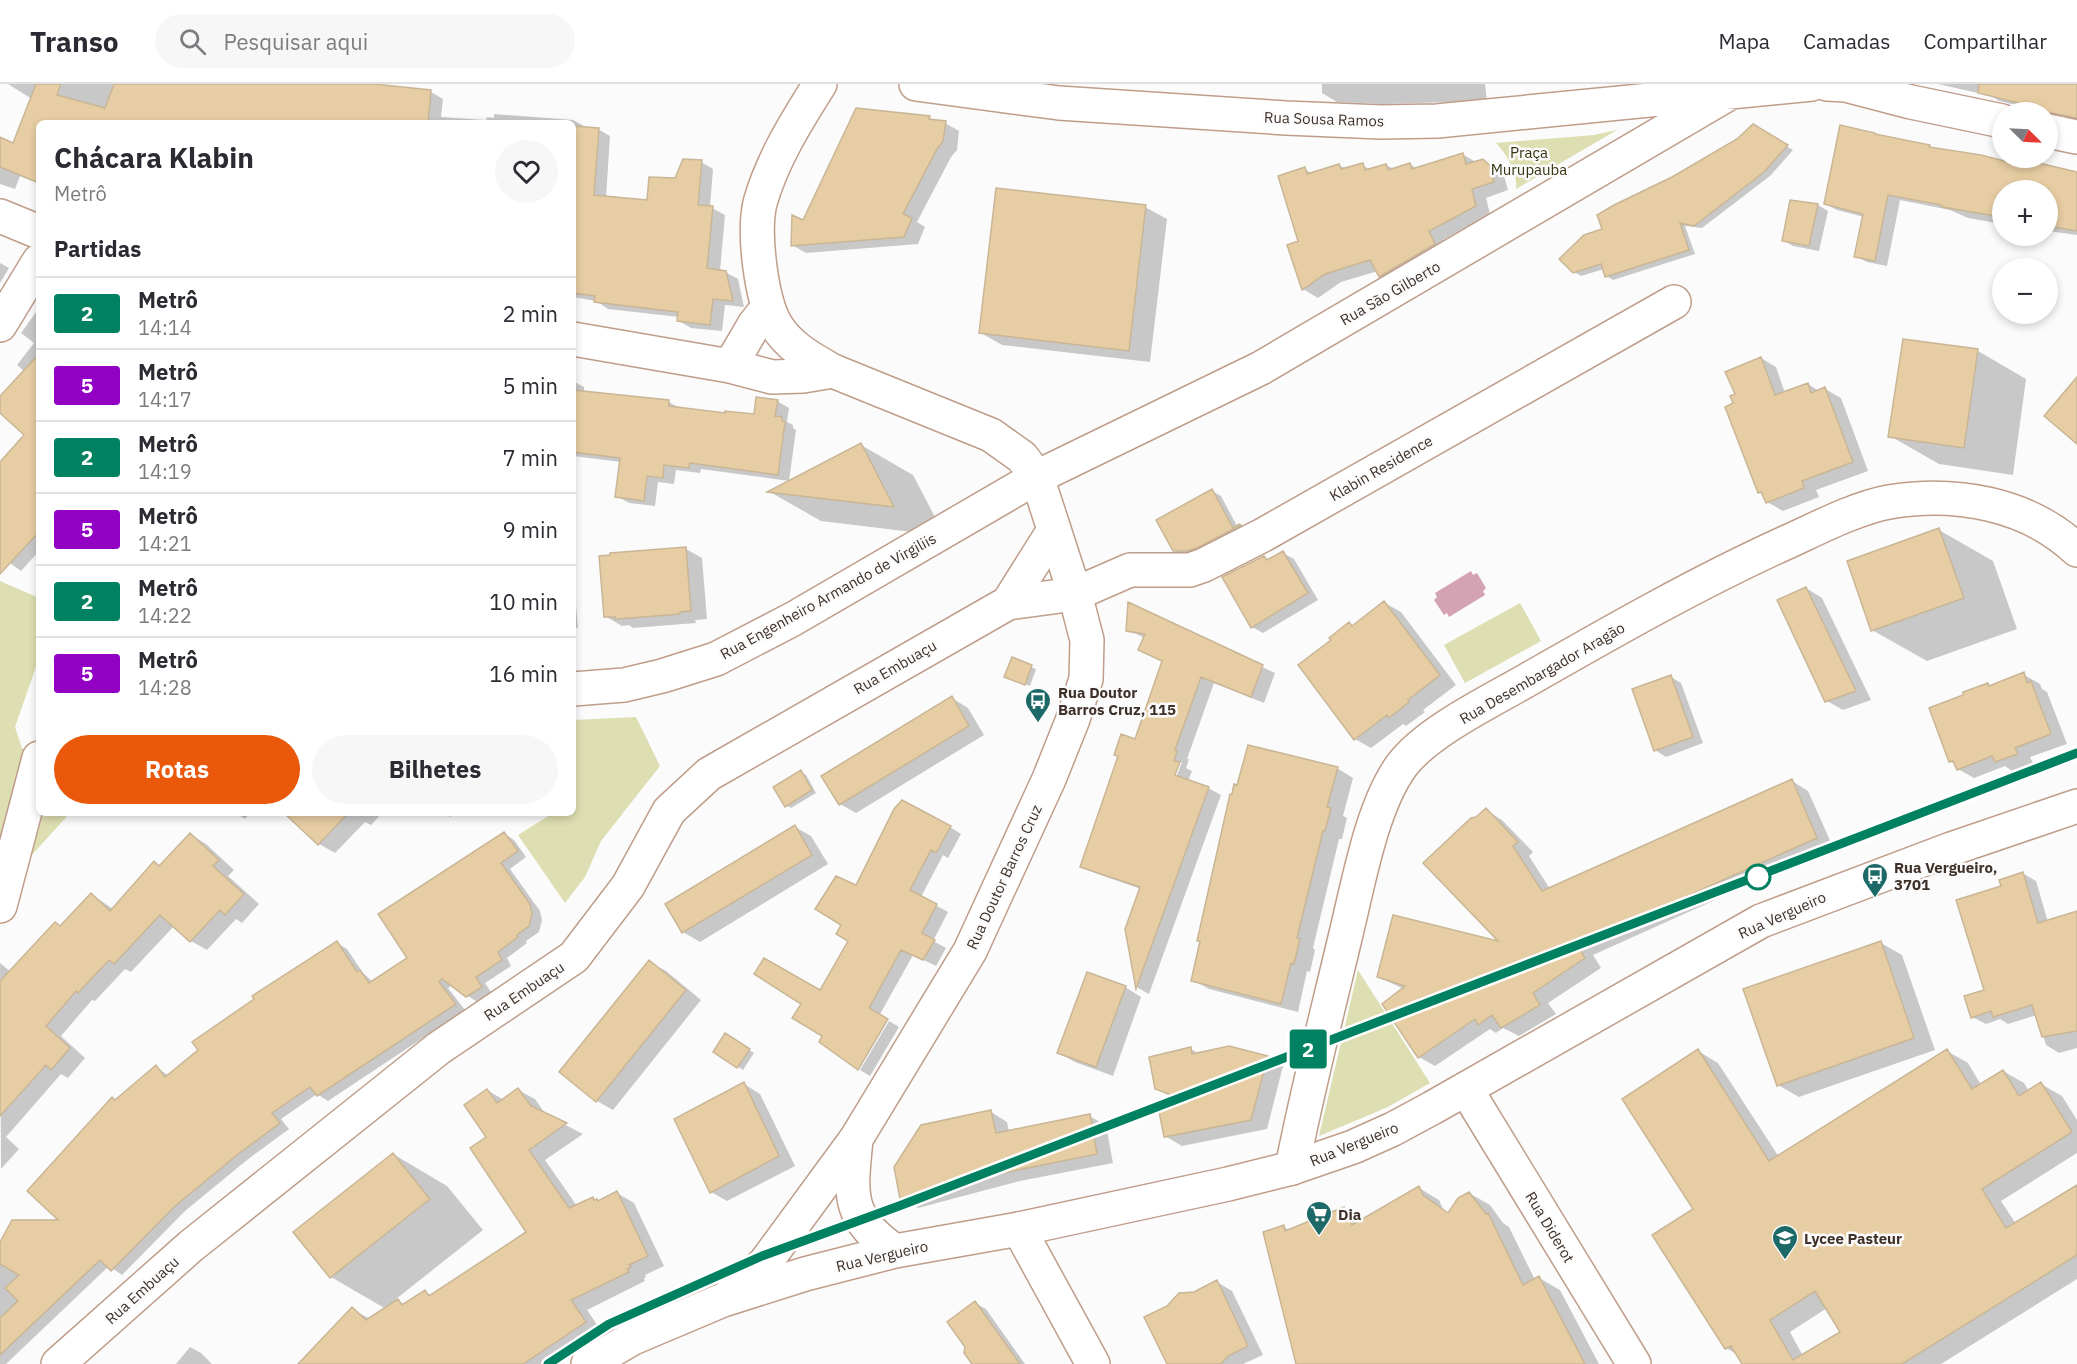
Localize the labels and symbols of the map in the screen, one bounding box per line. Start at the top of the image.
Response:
north arrow [1992,102,2058,168]
street label: Rua Sousa Ramos [1263,107,1385,131]
park label: Praça Murupauba [1491,143,1567,179]
street label: Rua São Gilberto [1336,257,1444,329]
street label: Klabin Residence [1326,431,1436,505]
street label: Rua Engenheiro Armando de Virgiliis [717,529,939,663]
street label: Rua Desembargador Aragão [1456,618,1628,728]
street label: Rua Embuaçu [850,636,940,698]
place label: Rua Doutor Barros Cruz, 115 [1058,683,1176,719]
bus stop icon: Rua Doutor Barros Cruz, 115 [1023,686,1053,724]
street label: Rua Doutor Barros Cruz [962,802,1046,952]
place label: Rua Vergueiro, 3701 [1894,858,1997,894]
bus stop icon: Rua Vergueiro, 3701 [1860,861,1890,899]
unlabelled marker [1745,864,1771,890]
street label: Rua Vergueiro [1735,887,1829,943]
street label: Rua Embuaçu [480,957,568,1025]
line badge: 2 [1288,1030,1328,1068]
street label: Rua Vergueiro [1307,1118,1401,1170]
street label: Rua Diderot [1521,1188,1579,1266]
supermarket icon: Dia [1304,1199,1334,1237]
place label: Dia [1338,1205,1362,1224]
school or university icon: Lycee Pasteur [1770,1223,1800,1261]
place label: Lycee Pasteur [1804,1229,1902,1248]
street label: Rua Vergueiro [834,1236,930,1276]
street label: Rua Embuaçu [101,1252,183,1328]

